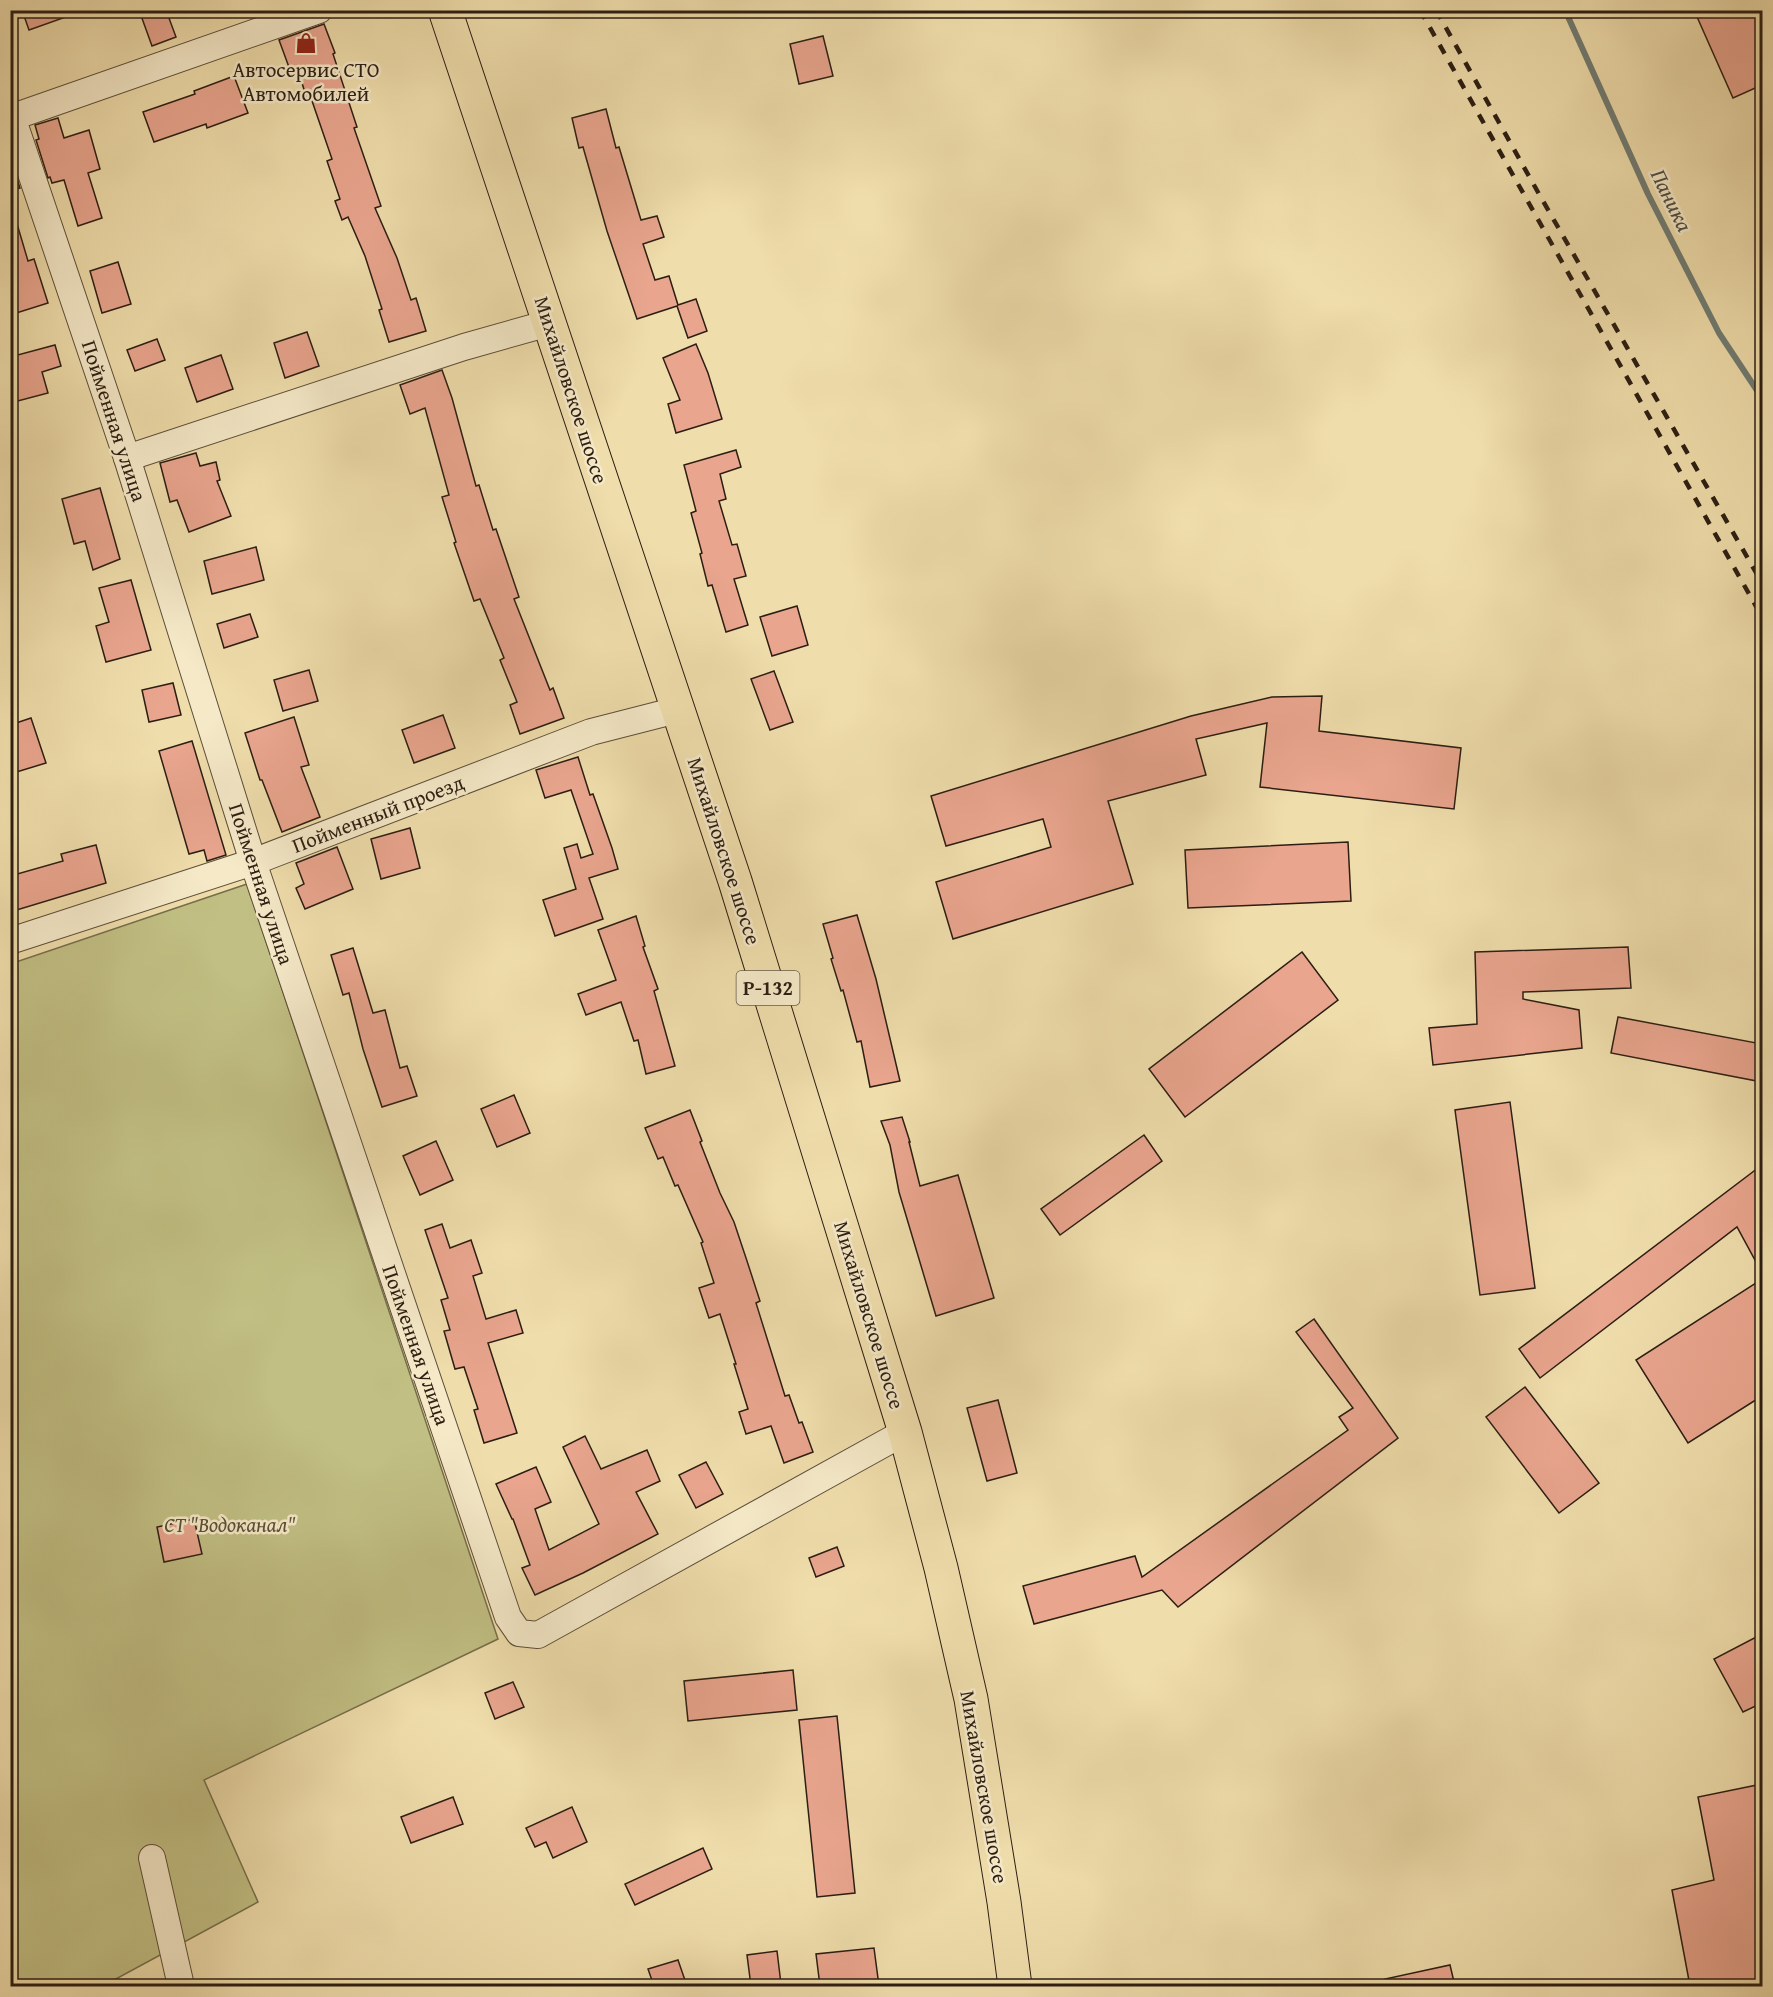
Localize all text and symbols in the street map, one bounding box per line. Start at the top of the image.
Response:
shop icon: Автосервис СТО Автомобилей [294,31,318,55]
place label: Автосервис СТО Автомобилей [233,54,379,109]
water label: Паника [1643,163,1701,237]
street label: Михайловское шоссе [527,292,616,488]
street label: Пойменная улица [74,336,155,505]
street label: Михайловское шоссе [680,753,769,949]
street label: Пойменный проезд [287,766,469,861]
street label: Пойменная улица [221,799,302,968]
road number: Р-132 [736,971,800,1005]
street label: Михайловское шоссе [826,1217,913,1413]
street label: Пойменная улица [374,1260,458,1429]
park label: СТ "Водоканал" [164,1509,296,1540]
street label: Михайловское шоссе [952,1688,1017,1886]

